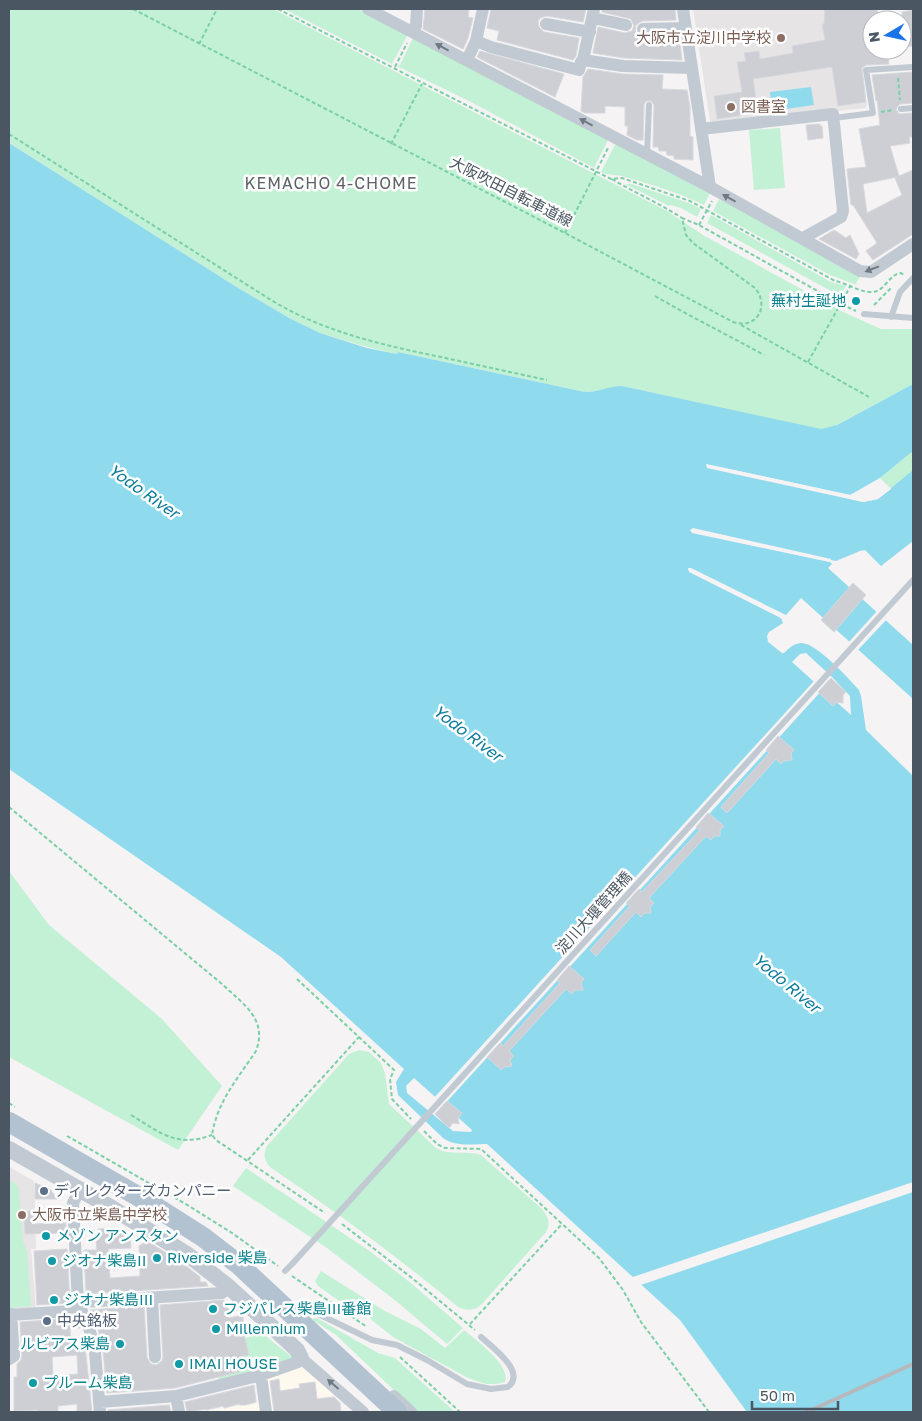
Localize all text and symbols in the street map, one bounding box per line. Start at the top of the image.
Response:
north arrow [862,10,912,60]
place label: 大阪市立淀川中学校 [636,28,771,46]
text: N [864,31,883,44]
marker: 大阪市立淀川中学校 [775,32,787,44]
one-way arrow [435,43,449,51]
place label: 図書室 [741,97,786,115]
marker: 図書室 [725,101,737,113]
one-way arrow [579,118,593,126]
street label: 大阪吹田自転車道線 [447,152,576,230]
district label: KEMACHO 4-CHOME [244,173,418,193]
one-way arrow [722,194,737,202]
one-way arrow [864,265,879,273]
place label: 蕪村生誕地 [771,291,846,309]
marker: 蕪村生誕地 [850,295,862,307]
water label: Yodo River [105,459,185,524]
water label: Yodo River [429,701,509,767]
street label: 淀川大堰管理橋 [551,867,635,957]
water label: Yodo River [749,949,827,1019]
place label: ディレクターズカンパニー [54,1181,232,1199]
marker: ディレクターズカンパニー [38,1185,50,1197]
place label: 大阪市立柴島中学校 [32,1205,167,1223]
marker: 大阪市立柴島中学校 [16,1209,28,1221]
place label: メゾン アンスタン [56,1226,179,1244]
marker: メゾン アンスタン [40,1230,52,1242]
place label: Riverside 柴島 [167,1248,268,1266]
place label: ジオナ柴島II [62,1251,146,1269]
marker: Riverside 柴島 [151,1252,163,1264]
marker: ジオナ柴島II [46,1255,58,1267]
place label: ジオナ柴島III [64,1290,153,1308]
marker: ジオナ柴島III [48,1294,60,1306]
place label: フジパレス柴島III番館 [223,1299,371,1317]
marker: フジパレス柴島III番館 [207,1303,219,1315]
place label: 中央銘板 [57,1311,117,1329]
marker: 中央銘板 [41,1315,53,1327]
place label: Millennium [226,1319,306,1337]
marker: Millennium [210,1323,222,1335]
place label: ルビアス柴島 [20,1334,110,1352]
marker: ルビアス柴島 [114,1338,126,1350]
place label: IMAI HOUSE [189,1354,277,1372]
marker: IMAI HOUSE [173,1358,185,1370]
place label: プルーム柴島 [43,1373,133,1391]
marker: プルーム柴島 [27,1377,39,1389]
scale bar [752,1378,838,1410]
one-way arrow [326,1379,339,1390]
text: 50 m [760,1386,795,1404]

